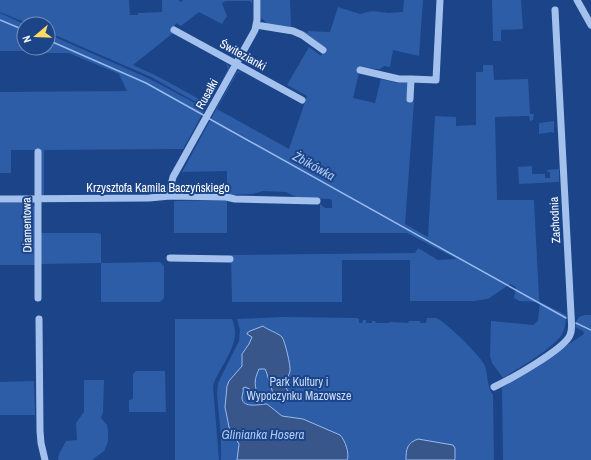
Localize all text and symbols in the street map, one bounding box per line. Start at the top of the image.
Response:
north arrow [16,16,56,56]
text: N [19,34,34,45]
street label: Świtezianki [217,36,269,74]
street label: Rusałki [192,76,222,112]
water label: Żbikówka [289,147,338,185]
street label: Krzysztofa Kamila Baczyńskiego [86,180,230,196]
street label: Zachodnia [546,196,564,244]
street label: Diamentowa [19,197,35,253]
park label: Park Kultury i Wypoczynku Mazowsze [247,374,351,404]
water label: Glinianka Hosera [222,426,305,443]

